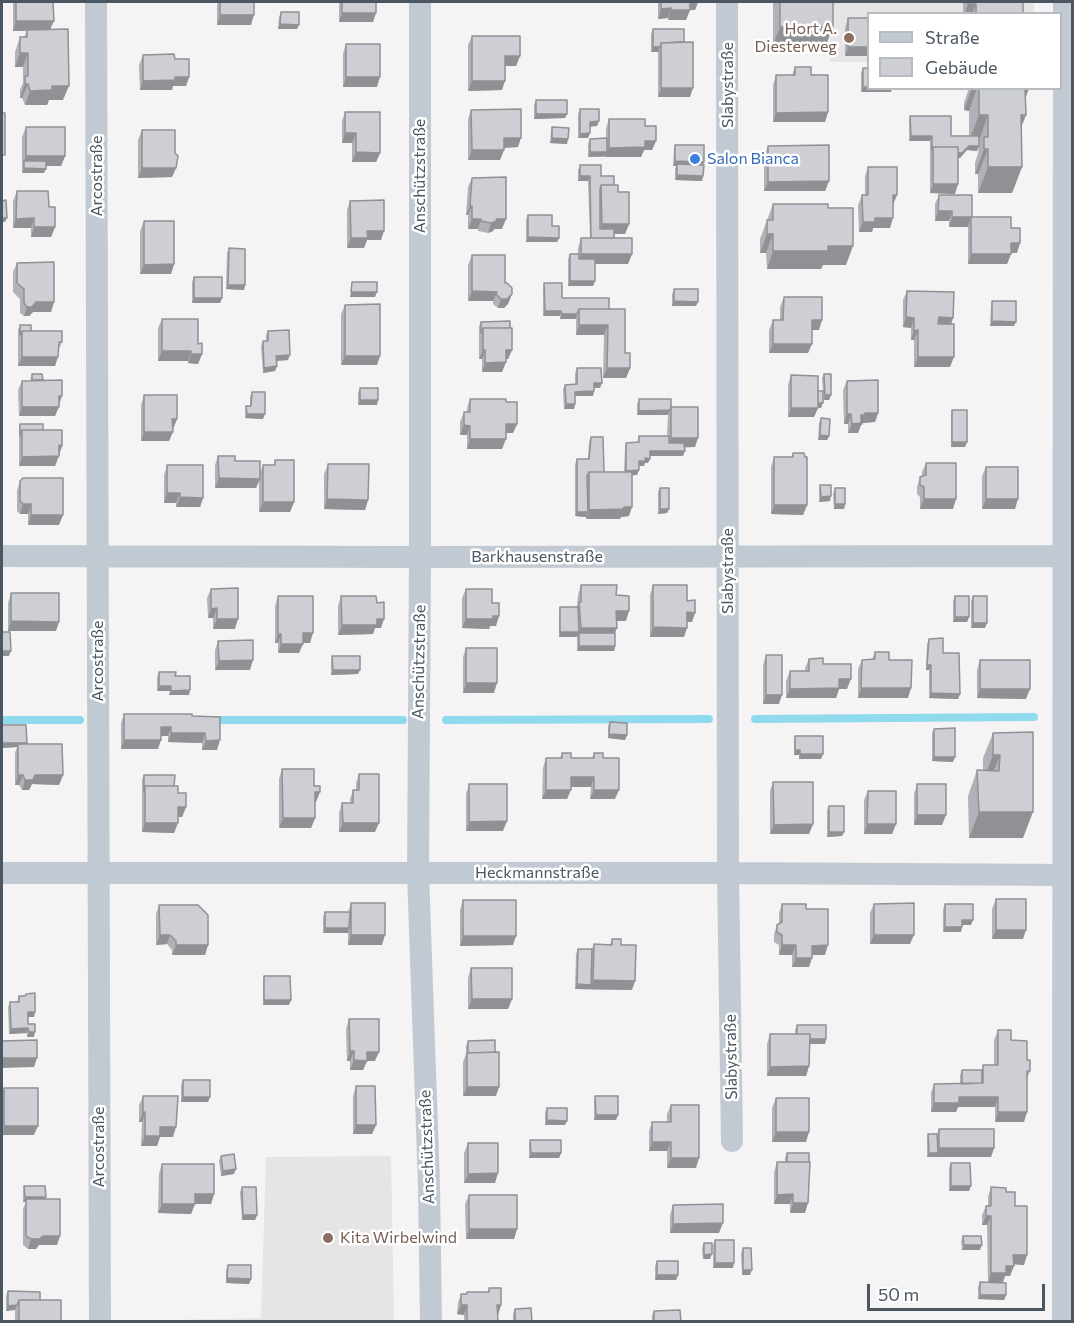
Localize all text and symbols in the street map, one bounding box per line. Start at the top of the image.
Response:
legend [867,12,1062,90]
place label: Hort A. Diesterweg [755,19,837,57]
text: Straße [925,26,980,48]
marker: Hort A. Diesterweg [842,31,856,45]
street label: Slabystraße [718,42,738,128]
text: Gebäude [925,56,998,78]
street label: Anschützstraße [410,119,430,233]
street label: Arcostraße [87,136,107,216]
place label: Salon Bianca [707,149,799,169]
marker: Salon Bianca [688,152,702,166]
street label: Slabystraße [718,528,738,614]
street label: Barkhausenstraße [471,547,603,567]
street label: Anschützstraße [408,605,430,719]
street label: Arcostraße [88,621,108,701]
street label: Heckmannstraße [475,863,599,883]
street label: Slabystraße [721,1014,741,1100]
street label: Anschützstraße [415,1089,439,1205]
street label: Arcostraße [89,1107,109,1187]
place label: Kita Wirbelwind [340,1228,457,1248]
marker: Kita Wirbelwind [321,1231,335,1245]
scale bar [870,1272,1048,1310]
text: 50 m [878,1283,919,1305]

